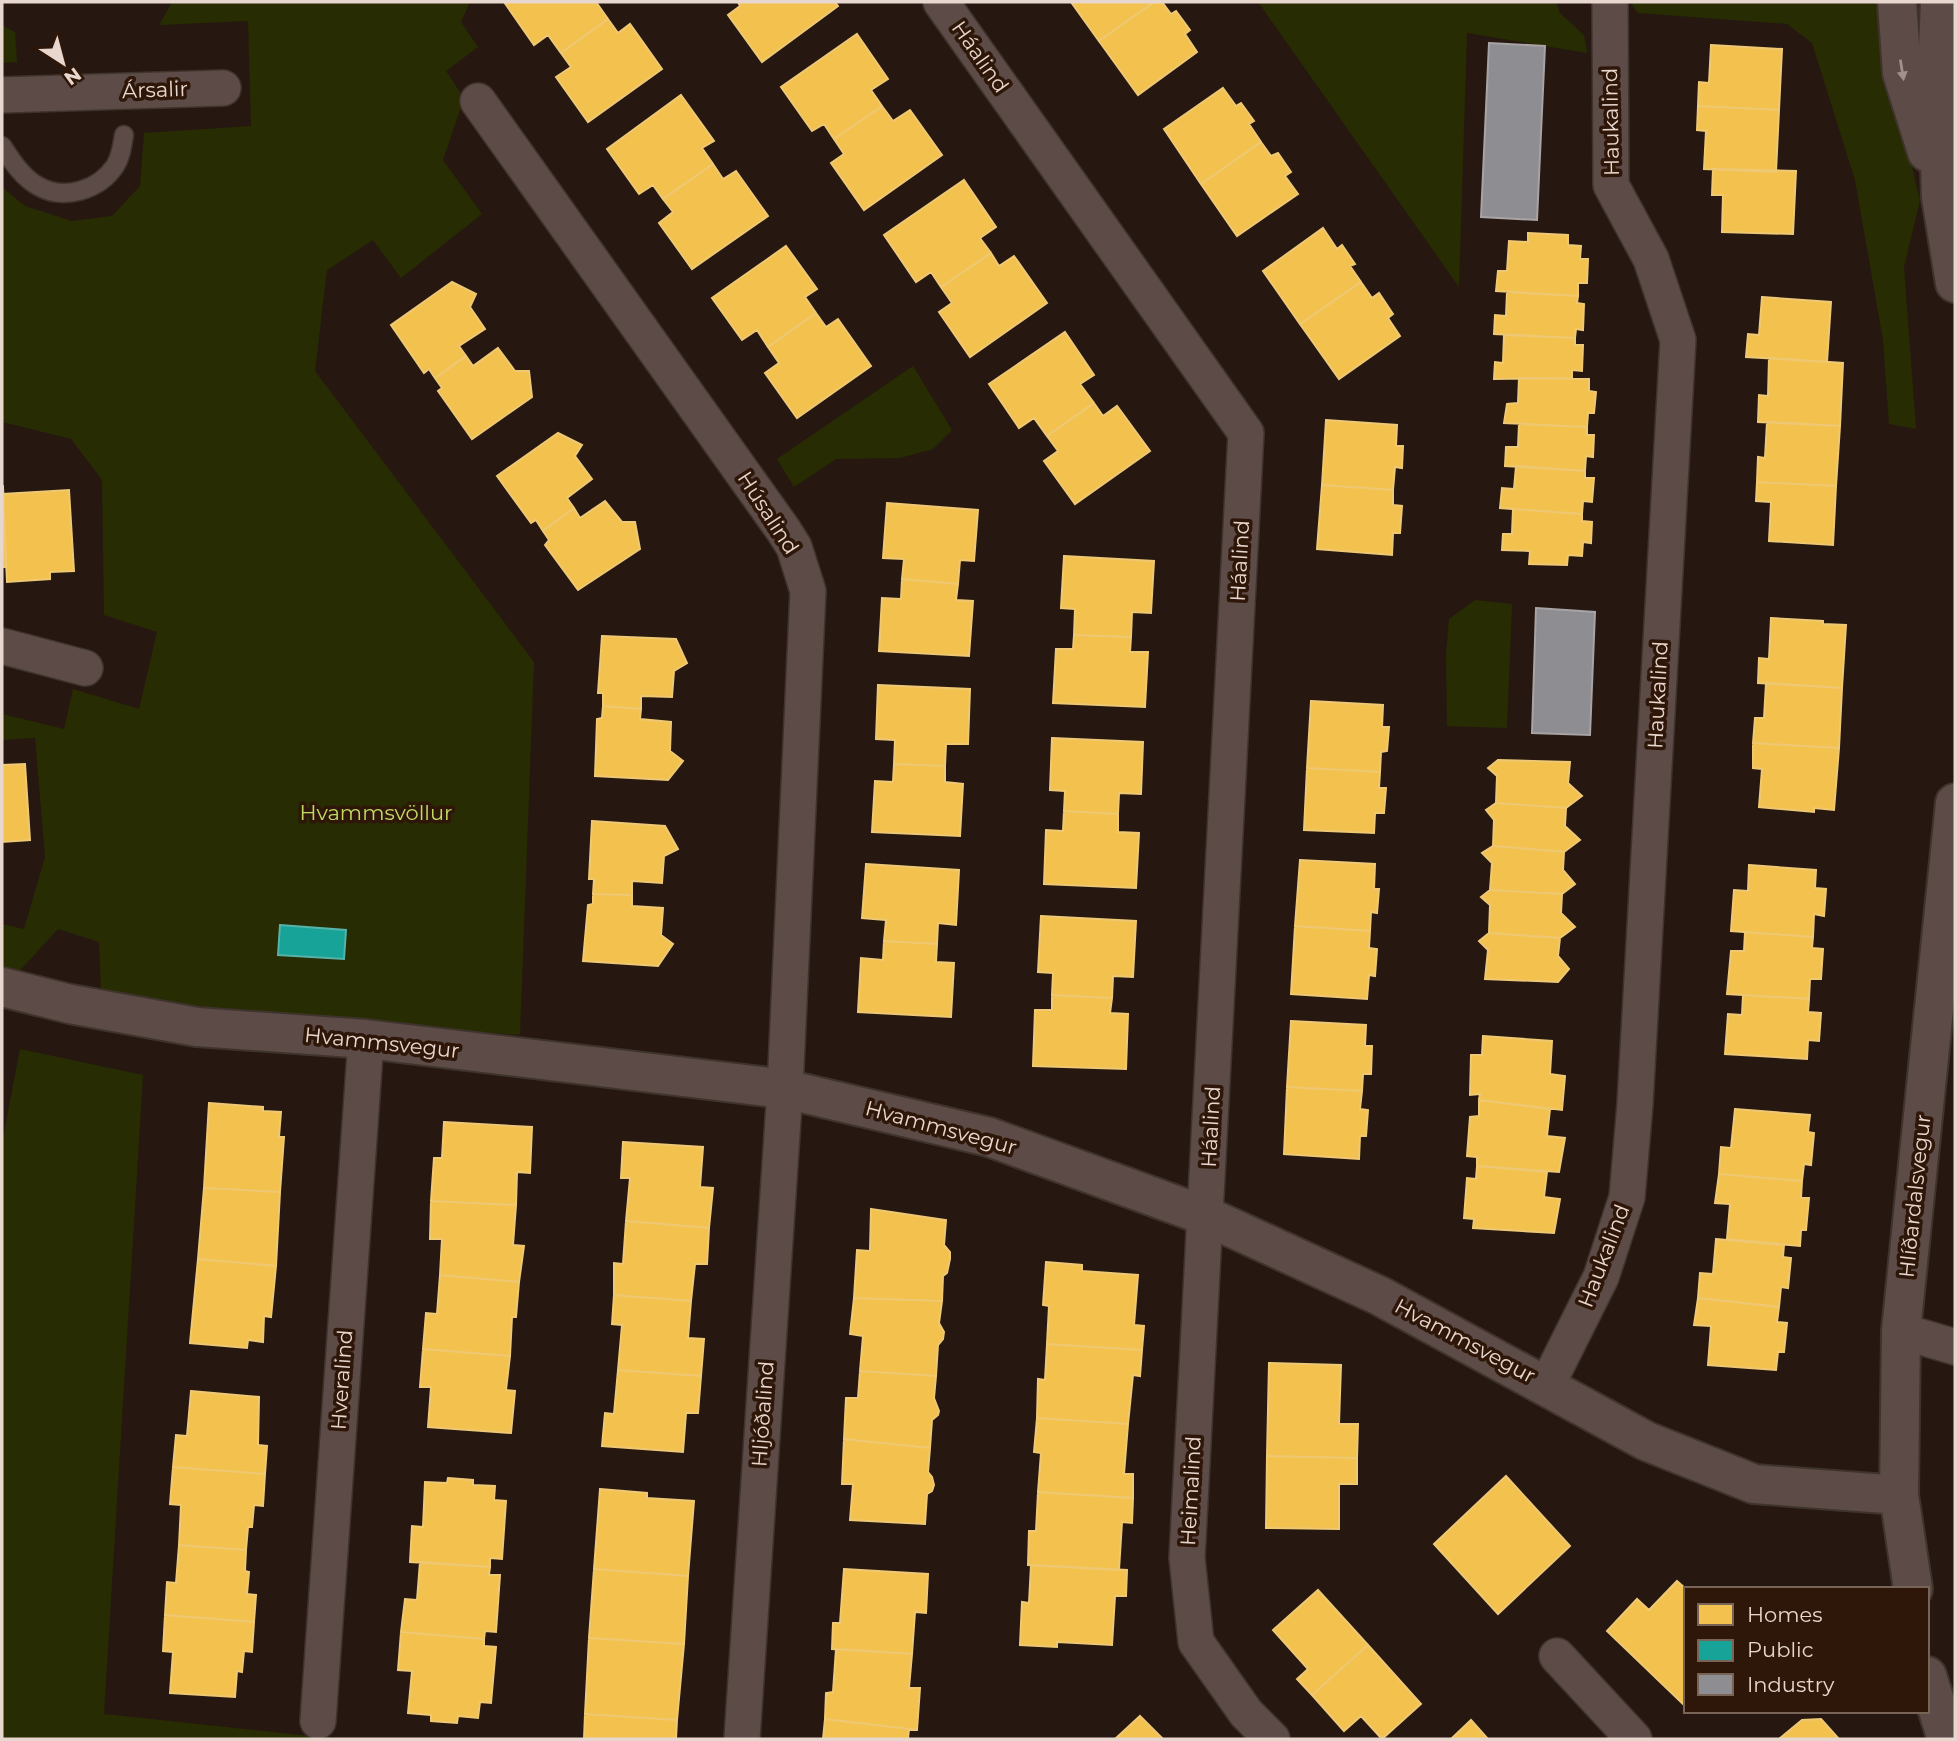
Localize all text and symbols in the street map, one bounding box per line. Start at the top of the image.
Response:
street label: Háalind [947,16,1014,97]
north arrow [28,28,98,98]
one-way arrow [1897,59,1908,81]
text: N [60,63,86,90]
street label: Haukalind [1597,68,1624,176]
street label: Ársalir [122,76,188,103]
street label: Húsalind [732,467,804,559]
street label: Háalind [1225,520,1254,602]
street label: Haukalind [1642,640,1673,750]
park label: Hvammsvöllur [299,800,453,825]
street label: Hvammsvegur [303,1022,461,1063]
street label: Háalind [1196,1086,1225,1168]
street label: Hvammsvegur [863,1095,1020,1160]
street label: Hlíðardalsvegur [1893,1113,1936,1279]
street label: Haukalind [1573,1201,1635,1311]
street label: Hvammsvegur [1391,1293,1540,1388]
street label: Hveralind [326,1329,357,1431]
street label: Hljóðalind [746,1360,779,1468]
street label: Heimalind [1175,1435,1206,1546]
legend [1684,1587,1929,1713]
text: Homes [1747,1602,1822,1627]
text: Public [1747,1637,1814,1662]
text: Industry [1747,1672,1835,1697]

